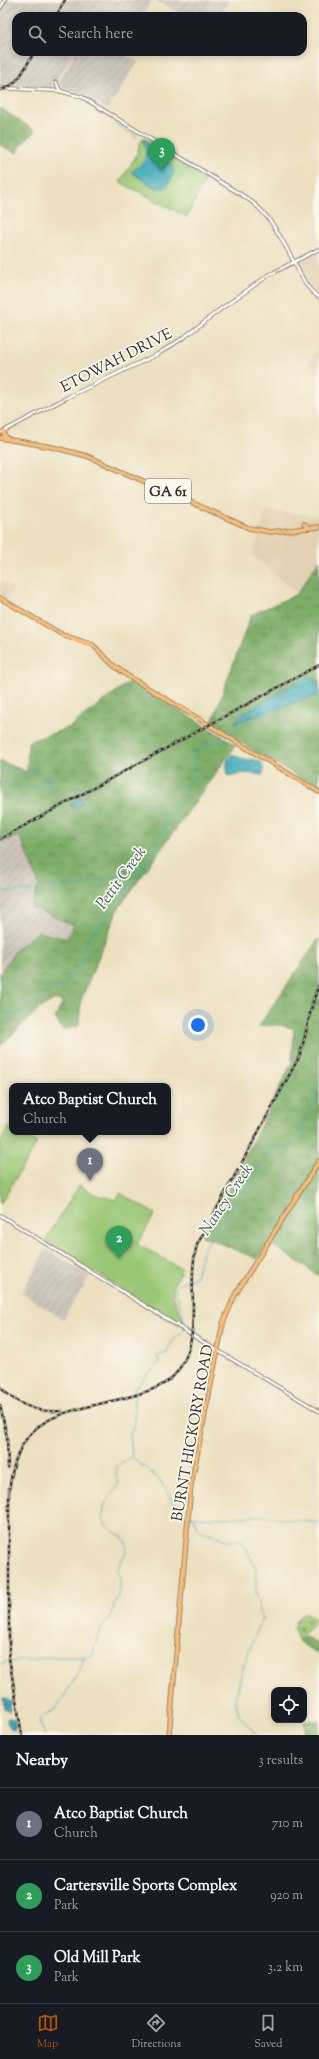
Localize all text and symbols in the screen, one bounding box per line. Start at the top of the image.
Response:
search box [12,12,307,56]
icon: search [26,23,48,45]
text: Search here [58,24,133,45]
pin: 3 [149,138,175,171]
street label: ETOWAH DRIVE [57,324,176,399]
road number: GA 61 [145,479,191,503]
water label: Pettit Creek [91,842,153,915]
your location [188,1015,208,1035]
popup [9,1083,171,1135]
text: Atco Baptist Church [23,1090,157,1111]
text: Church [23,1111,67,1129]
pin: 1 [77,1148,103,1181]
water label: Nancy Creek [195,1160,260,1241]
pin: 2 [106,1226,132,1259]
street label: BURNT HICKORY ROAD [168,1343,219,1523]
map controls [271,1687,307,1723]
button: locate [271,1687,307,1723]
text: Nearby [16,1749,68,1773]
text: 3 results [258,1752,303,1770]
text: Atco Baptist Church [54,1804,188,1825]
text: 1 [27,1815,31,1833]
text: 710 m [272,1815,303,1833]
text: Church [54,1825,98,1843]
text: Cartersville Sports Complex [54,1876,237,1897]
text: 2 [26,1887,32,1905]
text: 920 m [270,1887,303,1905]
text: Park [54,1897,79,1915]
text: Old Mill Park [54,1948,141,1969]
text: 3 [26,1959,32,1977]
text: 3.2 km [268,1959,303,1977]
text: Park [54,1969,79,1987]
tab: Map [37,2012,59,2052]
tab: Directions [132,2012,181,2052]
tab: Saved [254,2012,282,2052]

